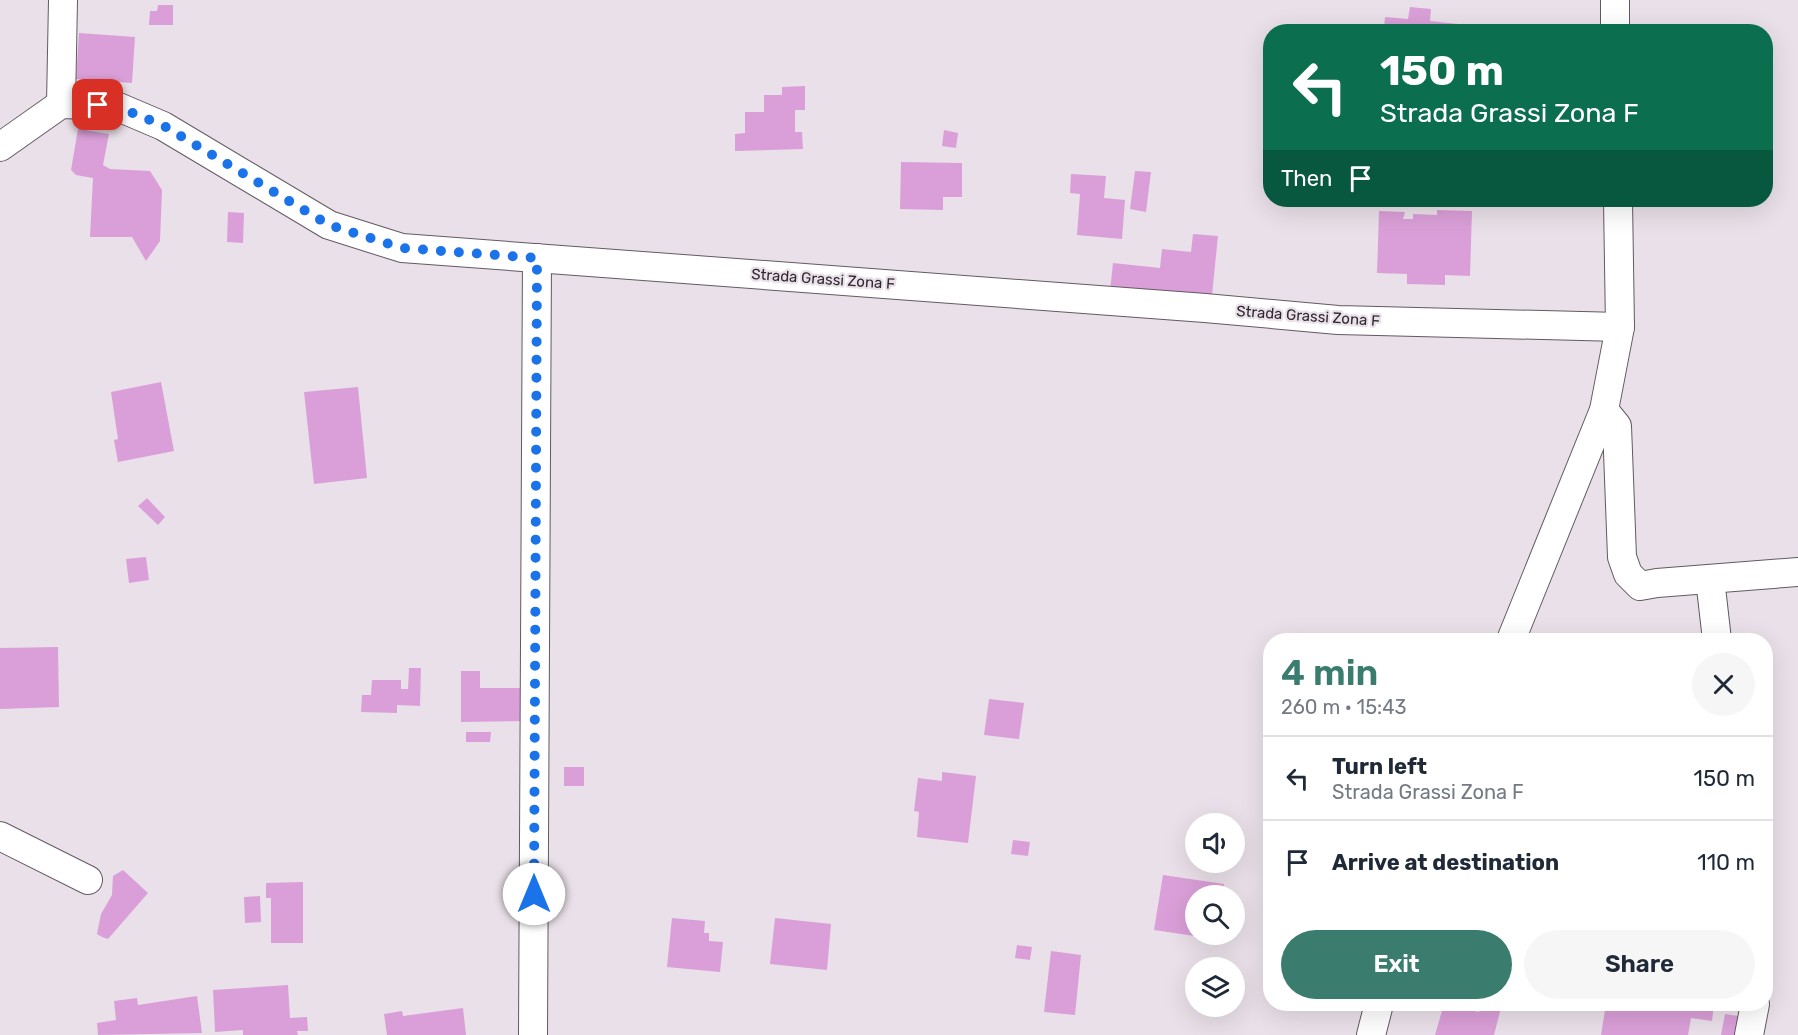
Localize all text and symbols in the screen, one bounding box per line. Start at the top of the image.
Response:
text: 150 m [1380,46,1504,96]
icon: left [1281,48,1359,126]
pin [72,79,123,130]
icon: arrive [81,88,114,121]
text: Strada Grassi Zona F [1380,97,1639,129]
icon: arrive [1344,162,1377,195]
text: Then [1281,165,1332,192]
street label: Strada Grassi Zona F [751,265,896,293]
street label: Strada Grassi Zona F [1236,302,1381,330]
text: 4 min [1281,651,1378,694]
button: close [1692,653,1755,716]
text: 260 m · 15:43 [1281,695,1407,719]
text: Turn left [1332,753,1427,780]
icon: left [1281,762,1314,795]
text: 150 m [1694,765,1755,792]
text: Strada Grassi Zona F [1332,780,1524,804]
map controls [1185,813,1245,1017]
button: sound [1185,813,1245,873]
icon: arrive [1281,846,1314,879]
text: Arrive at destination [1332,849,1559,876]
text: 110 m [1697,849,1755,876]
position arrow [502,862,566,926]
button: search [1185,885,1245,945]
button: Exit [1281,930,1512,999]
button: Share [1524,930,1755,999]
button: layers [1185,957,1245,1017]

